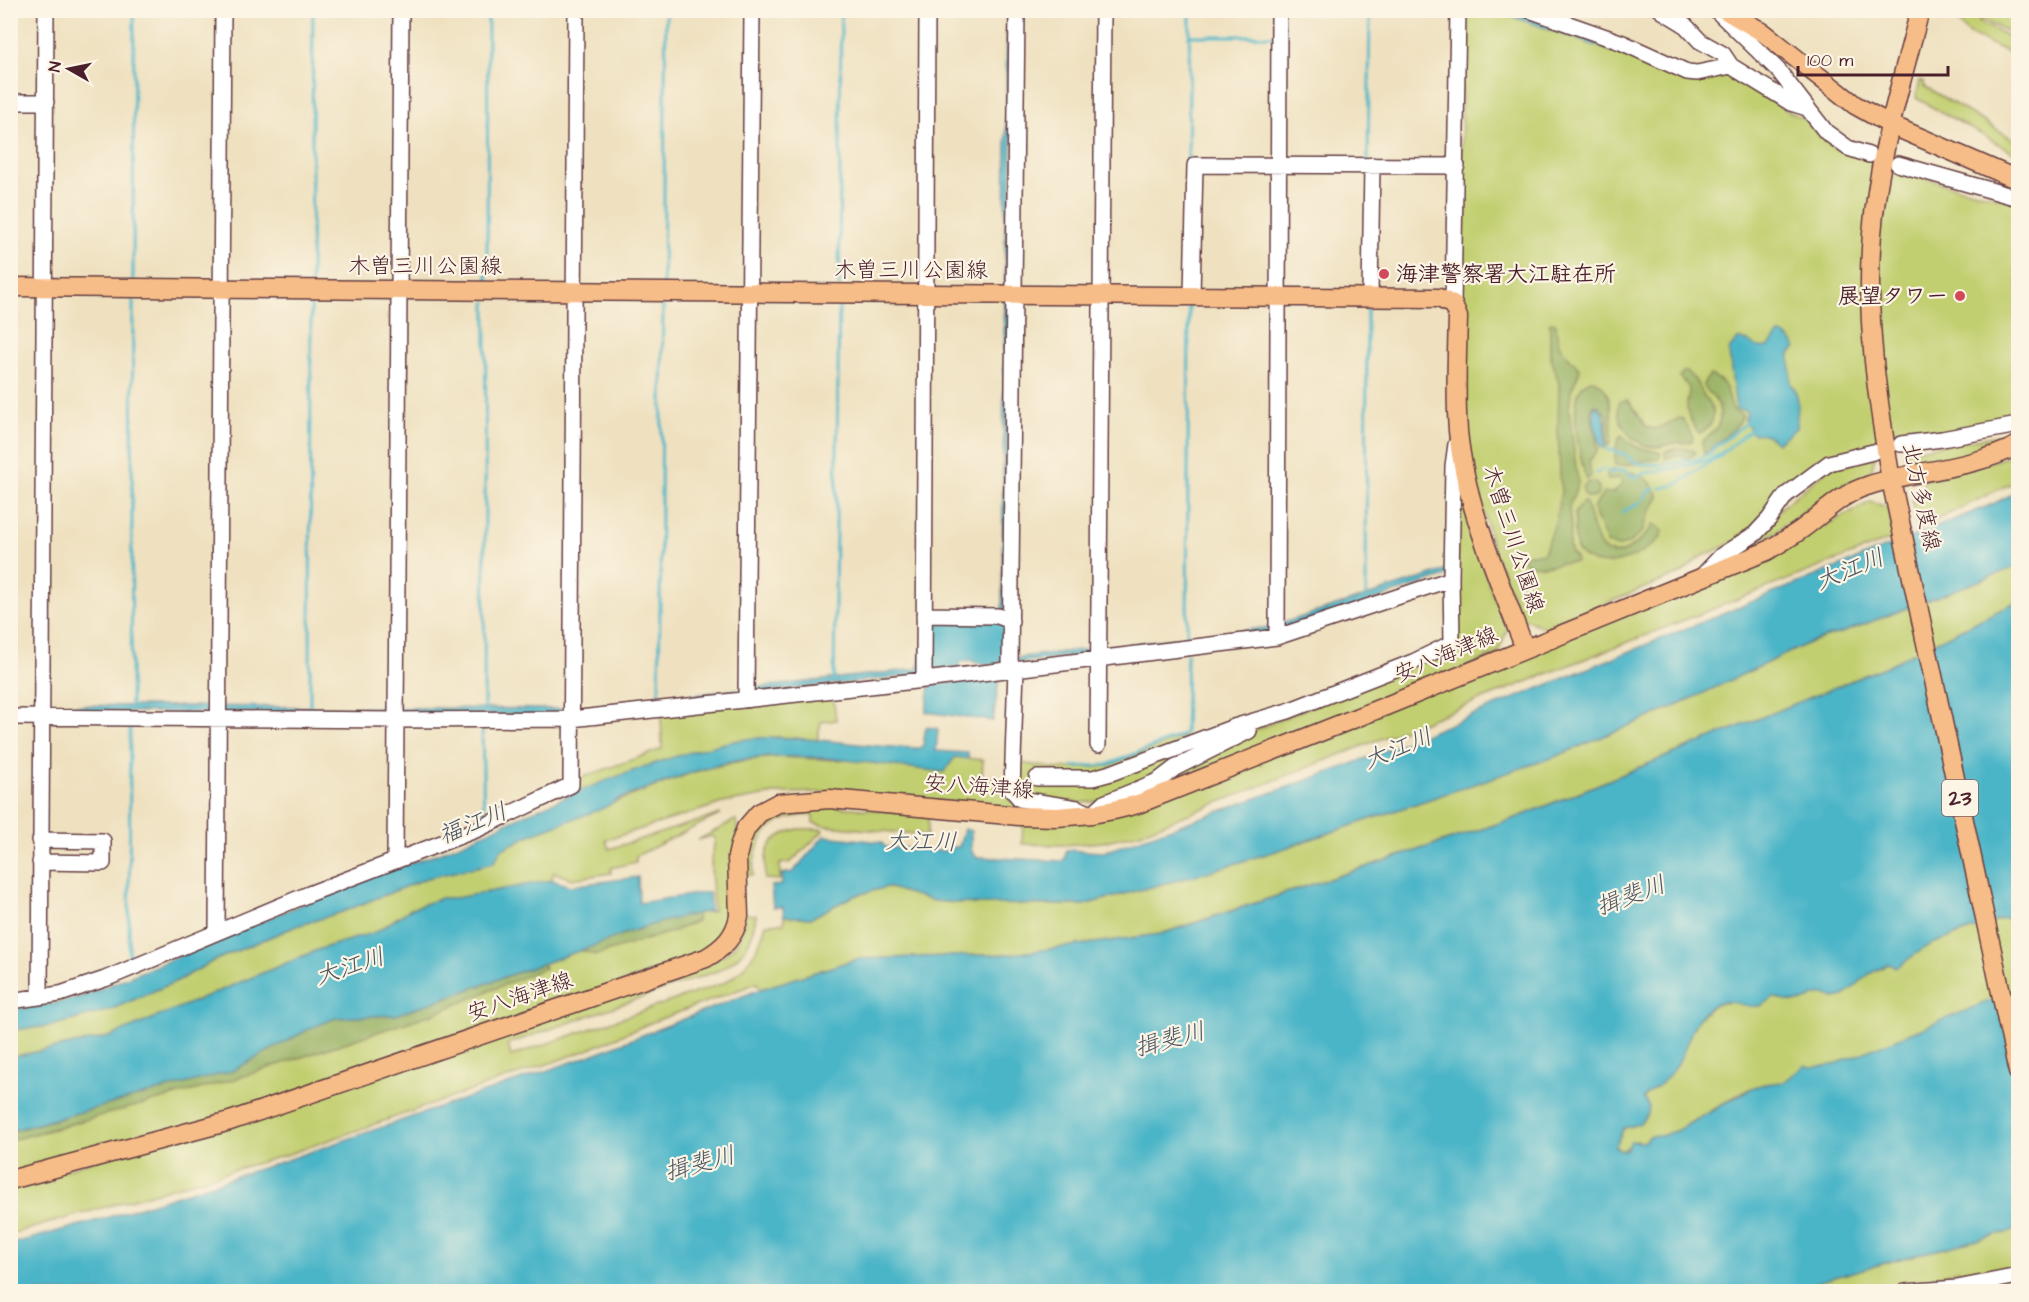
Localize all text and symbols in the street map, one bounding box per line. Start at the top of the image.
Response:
north arrow [39,39,99,99]
scale bar [1798,39,1948,77]
text: 100 m [1807,48,1853,73]
text: N [44,60,67,73]
street label: 木曽三川公園線 [348,251,502,282]
street label: 木曽三川公園線 [834,255,988,286]
place label: 海津警察署大江駐在所 [1396,259,1616,290]
marker: 海津警察署大江駐在所 [1377,267,1391,281]
place label: 展望タワー [1838,281,1948,312]
marker: 展望タワー [1953,289,1967,303]
street label: 北方多度線 [1894,440,1948,554]
street label: 木曽三川公園線 [1474,461,1552,617]
water label: 大江川 [1810,541,1890,599]
street label: 安八海津線 [1389,619,1503,691]
water label: 大江川 [1358,720,1438,778]
street label: 安八海津線 [923,768,1035,806]
road number: 23 [1942,780,1978,816]
water label: 福江川 [433,795,513,853]
water label: 大江川 [885,824,957,860]
water label: 揖斐川 [1591,868,1671,924]
water label: 大江川 [311,940,389,994]
street label: 安八海津線 [463,964,577,1030]
water label: 揖斐川 [1131,1014,1209,1066]
water label: 揖斐川 [661,1138,739,1190]

